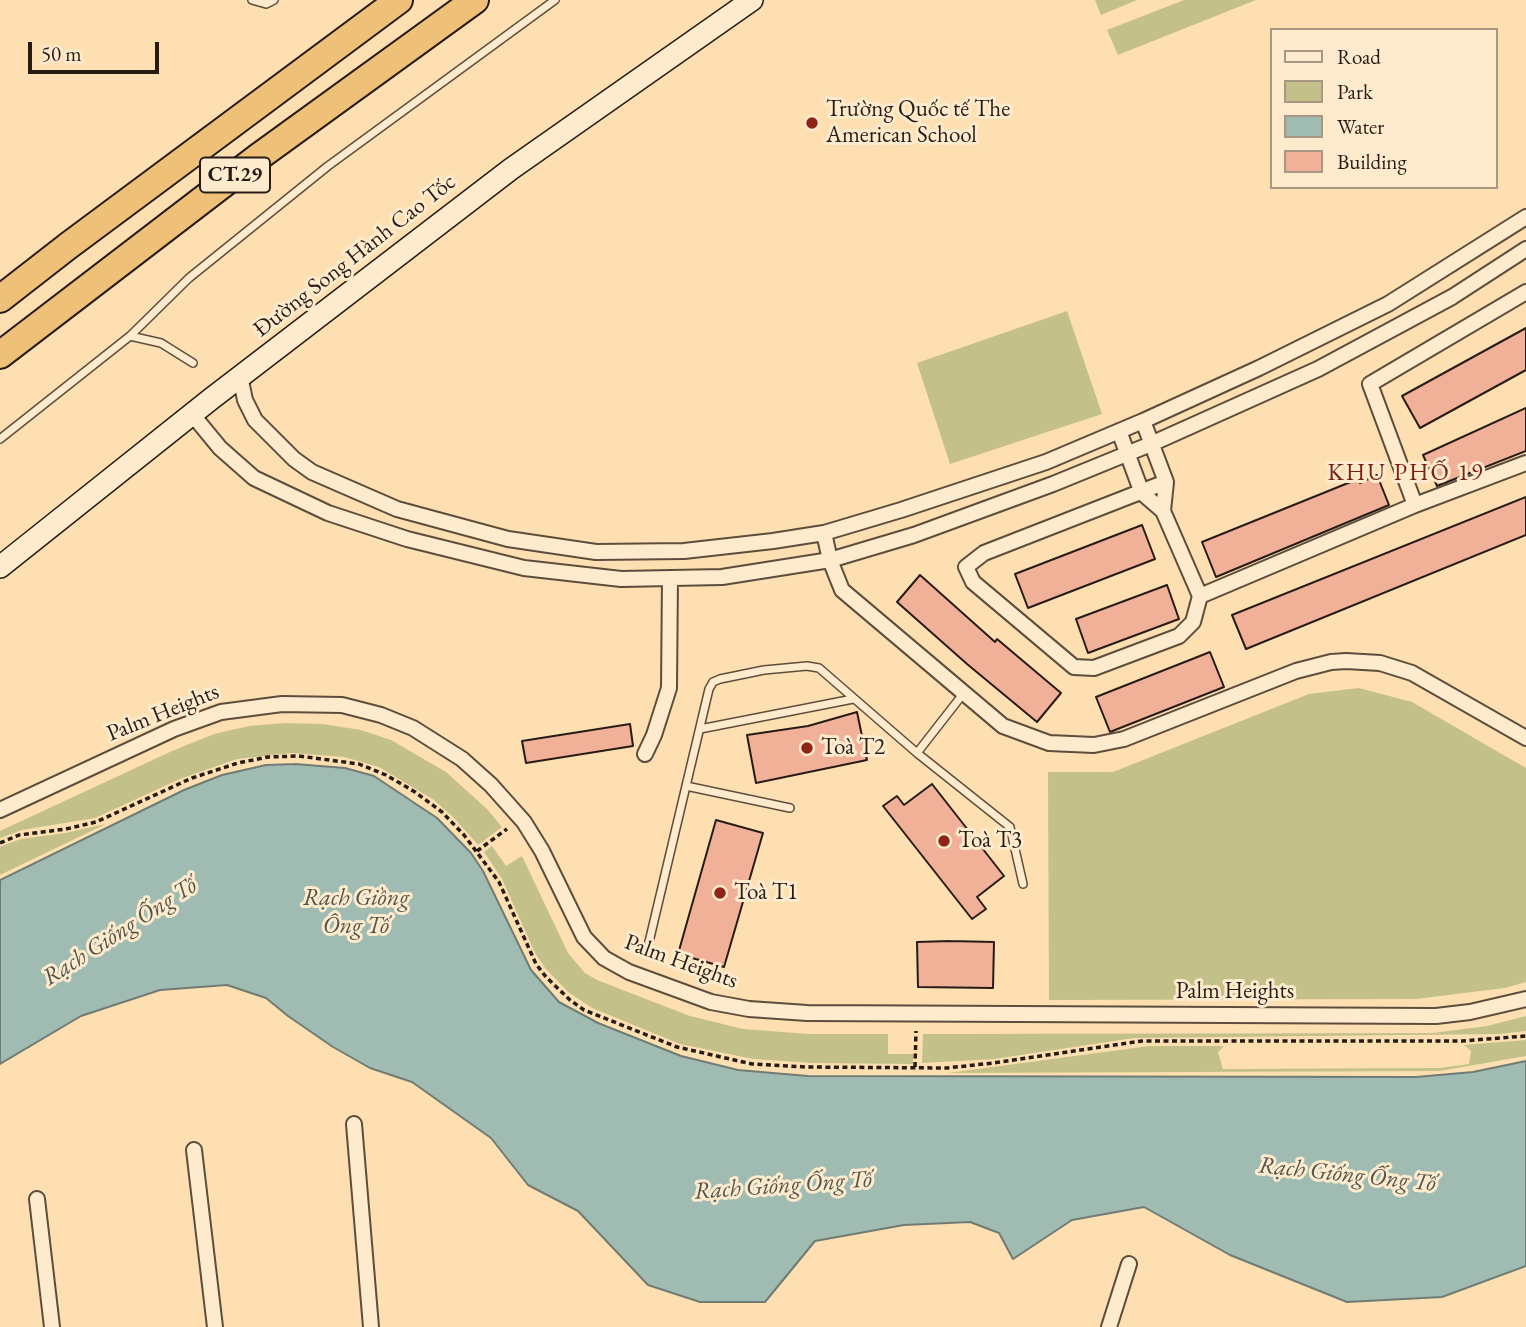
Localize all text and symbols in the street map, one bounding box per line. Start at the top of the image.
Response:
scale bar [32,28,163,72]
legend [1270,28,1498,189]
text: 50 m [41,40,82,67]
text: Road [1337,43,1381,70]
text: Park [1337,78,1373,105]
place label: Trường Quốc tế The American School [826,96,1010,150]
text: Water [1337,113,1384,140]
marker: Trường Quốc tế The American School [804,115,820,131]
text: Building [1337,148,1407,175]
road number: CT.29 [200,158,270,192]
street label: Đường Song Hành Cao Tốc [248,168,462,344]
district label: KHU PHỐ 19 [1329,459,1483,487]
street label: Palm Heights [103,678,223,748]
place label: Toà T2 [821,734,885,762]
marker: Toà T2 [799,740,815,756]
place label: Toà T3 [958,827,1022,855]
marker: Toà T3 [936,833,952,849]
water label: Rạch Giống Ống Tố [37,871,203,993]
place label: Toà T1 [734,879,798,907]
water label: Rạch Giồng Ông Tố [303,884,409,940]
marker: Toà T1 [712,885,728,901]
street label: Palm Heights [621,929,741,995]
street label: Palm Heights [1176,978,1294,1006]
water label: Rạch Giống Ống Tố [1257,1151,1437,1199]
water label: Rạch Giống Ống Tố [693,1165,873,1207]

